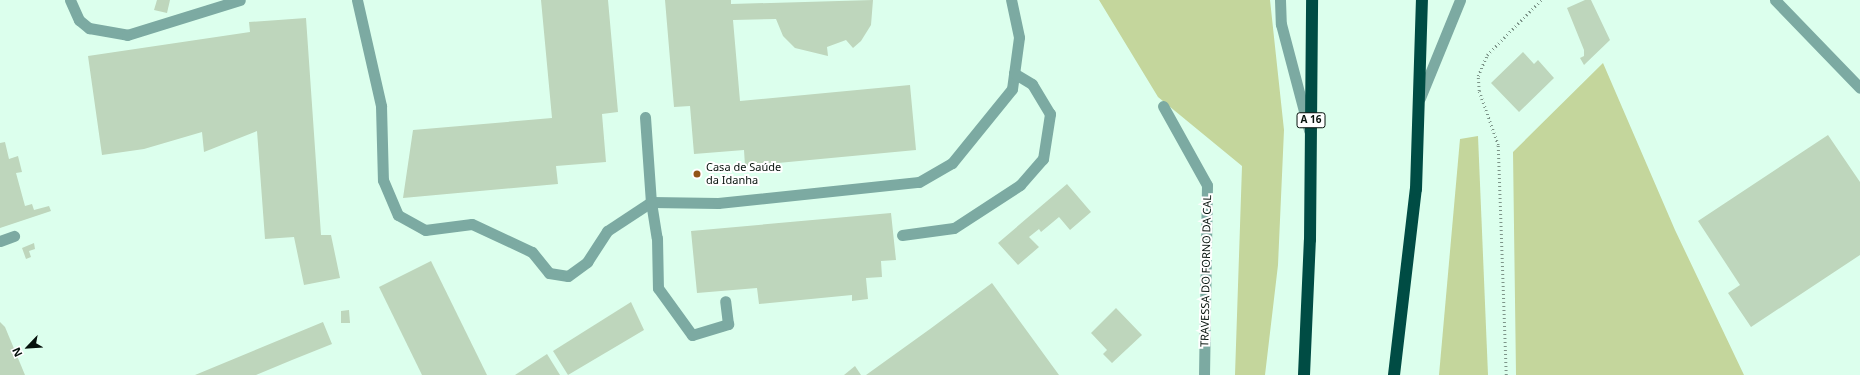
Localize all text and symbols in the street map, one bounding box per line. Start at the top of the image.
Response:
road number: A 16 [1296,112,1326,128]
place label: Casa de Saúde da Idanha [706,161,781,187]
marker: Casa de Saúde da Idanha [691,168,703,180]
street label: TRAVESSA DO FORNO DA CAL [1198,195,1214,347]
north arrow [8,327,48,367]
text: N [8,345,25,360]

